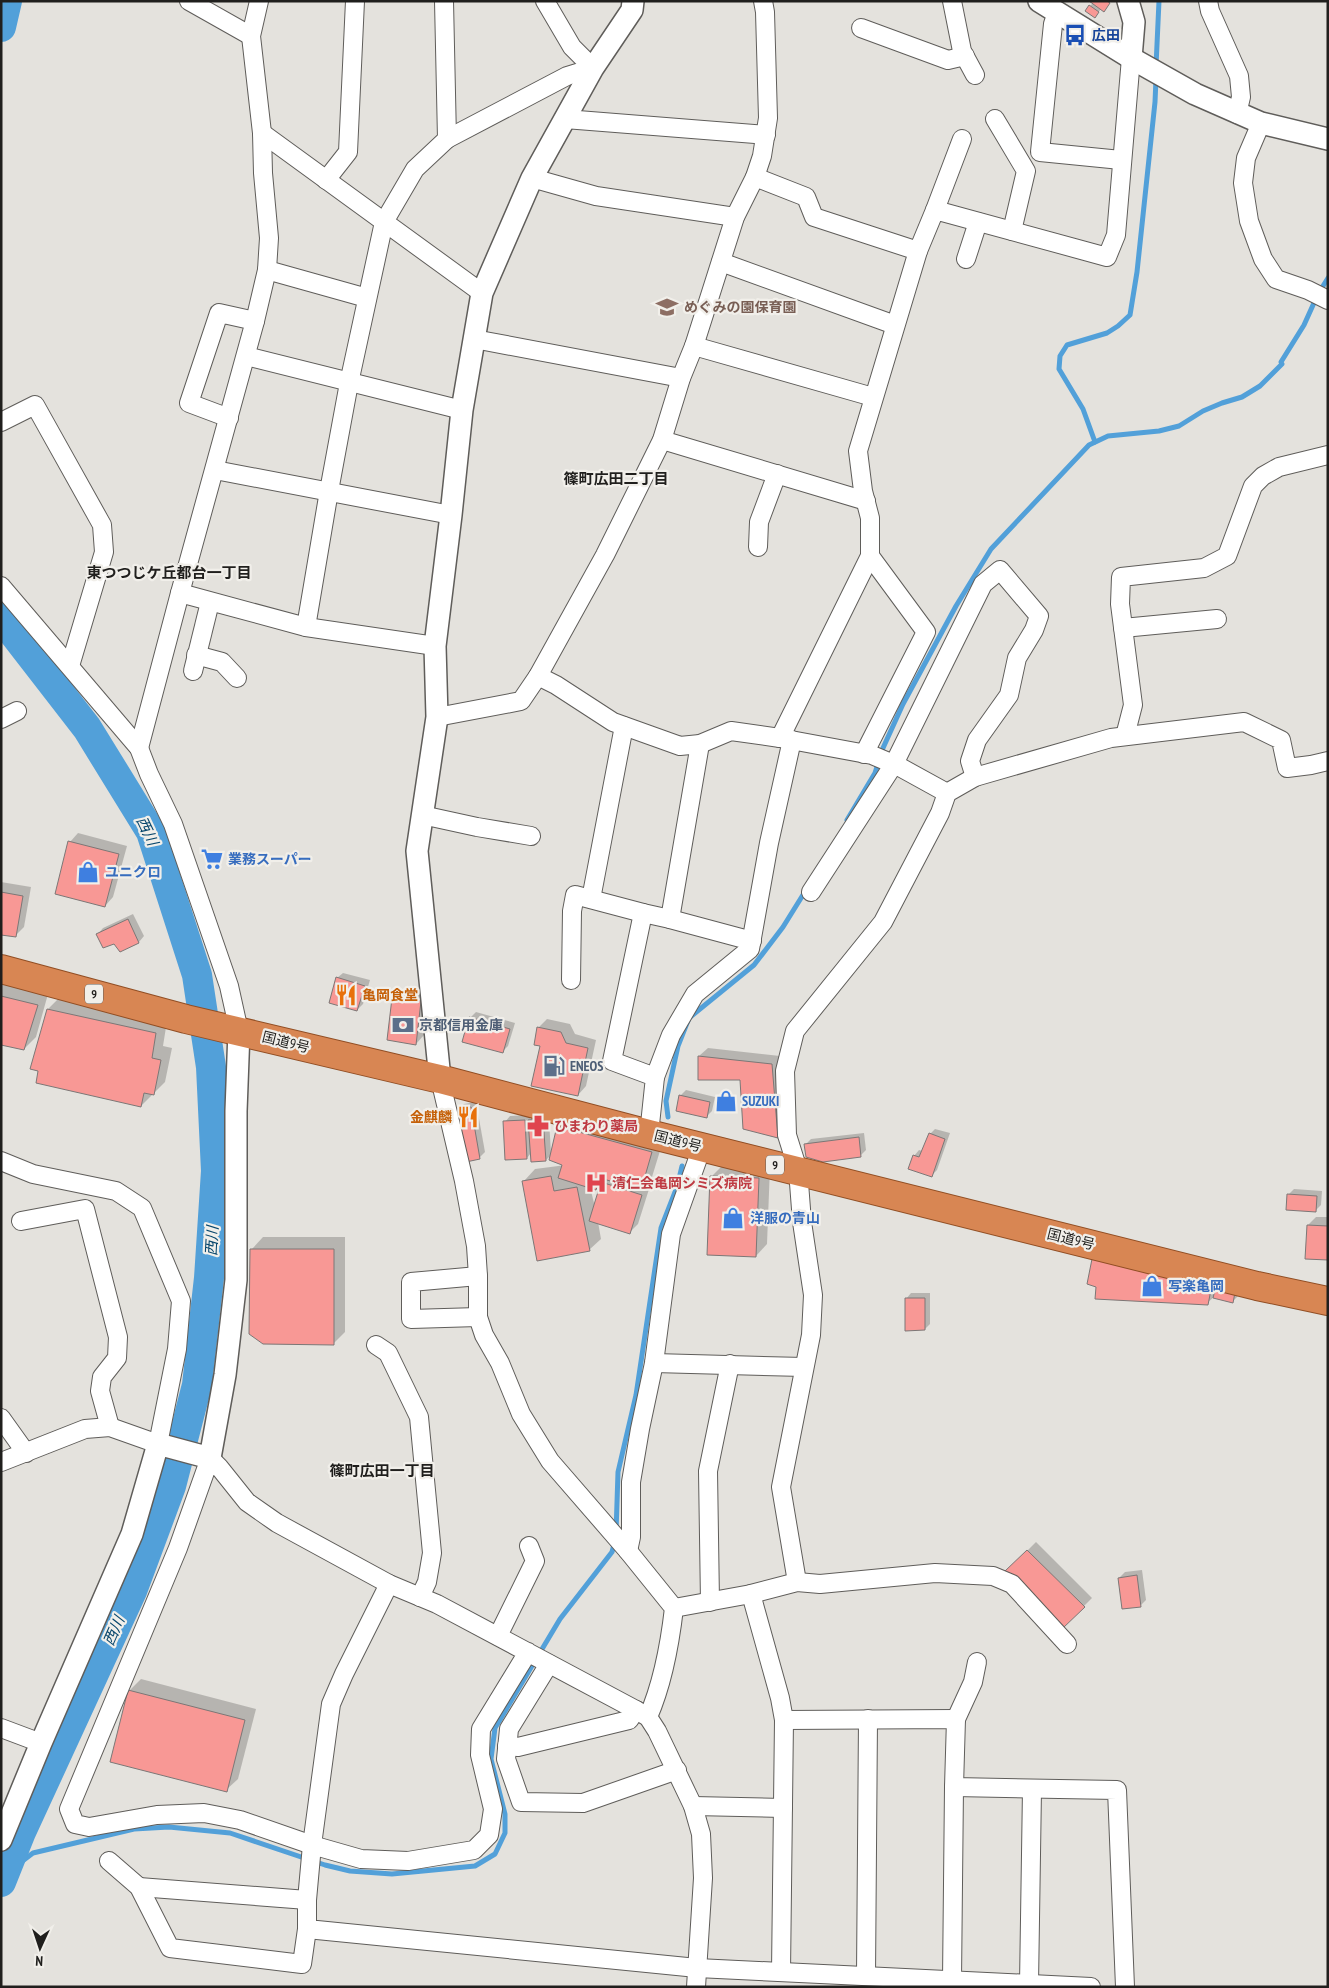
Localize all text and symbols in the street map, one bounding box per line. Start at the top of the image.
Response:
bus stop icon: 広田 [1062,22,1088,48]
place label: 広田 [1092,26,1120,44]
school or university icon: めぐみの園保育園 [654,294,680,320]
place label: めぐみの園保育園 [684,298,796,316]
district label: 篠町広田二丁目 [563,469,669,488]
district label: 東つつじケ丘都台一丁目 [86,563,252,582]
water label: 西川 [132,813,163,850]
supermarket icon: 業務スーパー [199,846,225,872]
place label: 業務スーパー [228,850,312,868]
shop icon: ユニクロ [75,859,101,885]
place label: ユニクロ [105,863,161,881]
restaurant icon: 亀岡食堂 [333,982,359,1008]
road number: 9 [85,984,103,1004]
place label: 亀岡食堂 [362,986,418,1004]
bank icon: 京都信用金庫 [390,1012,416,1038]
place label: 京都信用金庫 [419,1016,503,1034]
street label: 国道9号 [260,1027,312,1057]
fuel station icon: ENEOS [541,1053,567,1079]
place label: ENEOS [570,1057,604,1075]
shop icon: SUZUKI [713,1088,739,1114]
place label: SUZUKI [742,1092,779,1110]
restaurant icon: 金麒麟 [455,1104,481,1130]
place label: 金麒麟 [410,1108,452,1126]
pharmacy icon: ひまわり薬局 [525,1113,551,1139]
place label: ひまわり薬局 [554,1117,638,1135]
street label: 国道9号 [652,1126,704,1156]
road number: 9 [766,1156,784,1174]
hospital icon: 清仁会亀岡シミズ病院 [583,1170,609,1196]
place label: 清仁会亀岡シミズ病院 [612,1174,752,1192]
shop icon: 洋服の青山 [720,1205,746,1231]
place label: 洋服の青山 [750,1209,820,1227]
water label: 西川 [201,1224,222,1256]
street label: 国道9号 [1045,1224,1097,1254]
shop icon: 写楽亀岡 [1139,1273,1165,1299]
place label: 写楽亀岡 [1168,1277,1224,1295]
district label: 篠町広田一丁目 [329,1461,435,1480]
water label: 西川 [99,1611,129,1648]
north arrow [15,1923,65,1973]
text: N [35,1952,44,1970]

